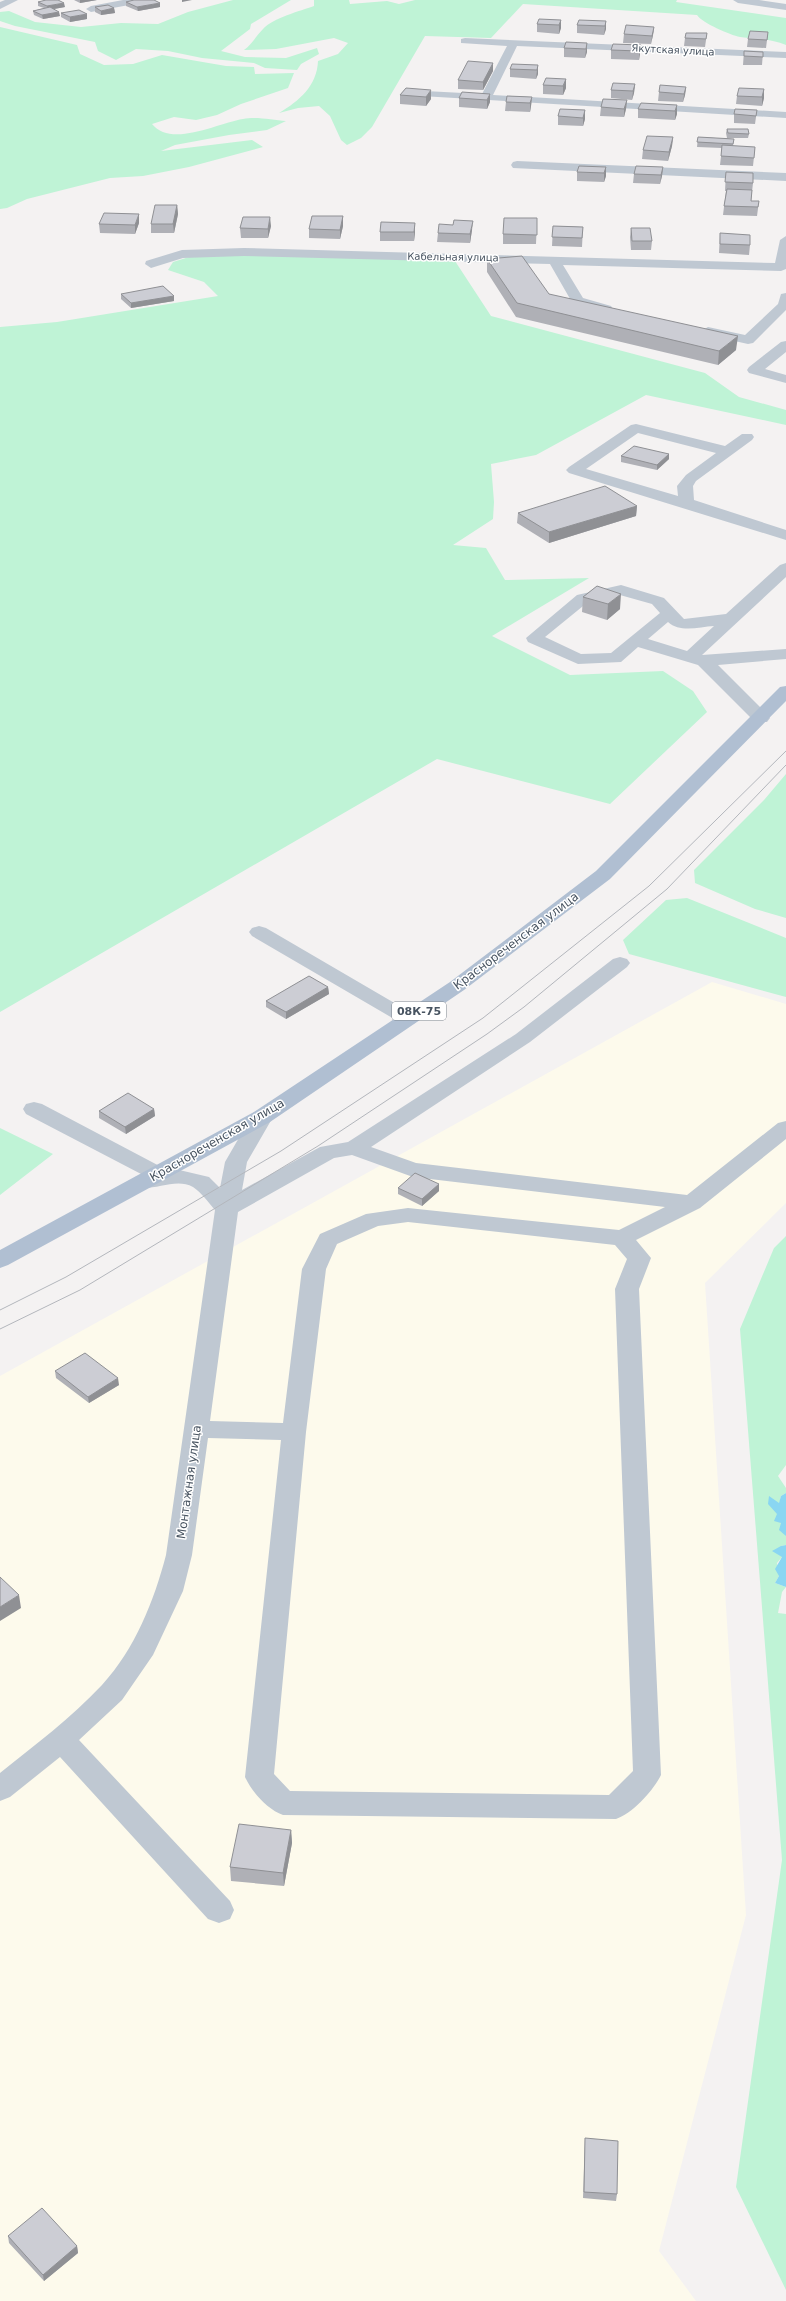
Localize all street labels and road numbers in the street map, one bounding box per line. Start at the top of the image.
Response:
street label: Якутская улица [631,42,715,58]
street label: Кабельная улица [407,251,499,263]
street label: Краснореченская улица [451,889,581,993]
road number: 08К-75 [392,1002,446,1020]
street label: Краснореченская улица [147,1096,287,1184]
street label: Монтажная улица [174,1424,204,1540]

